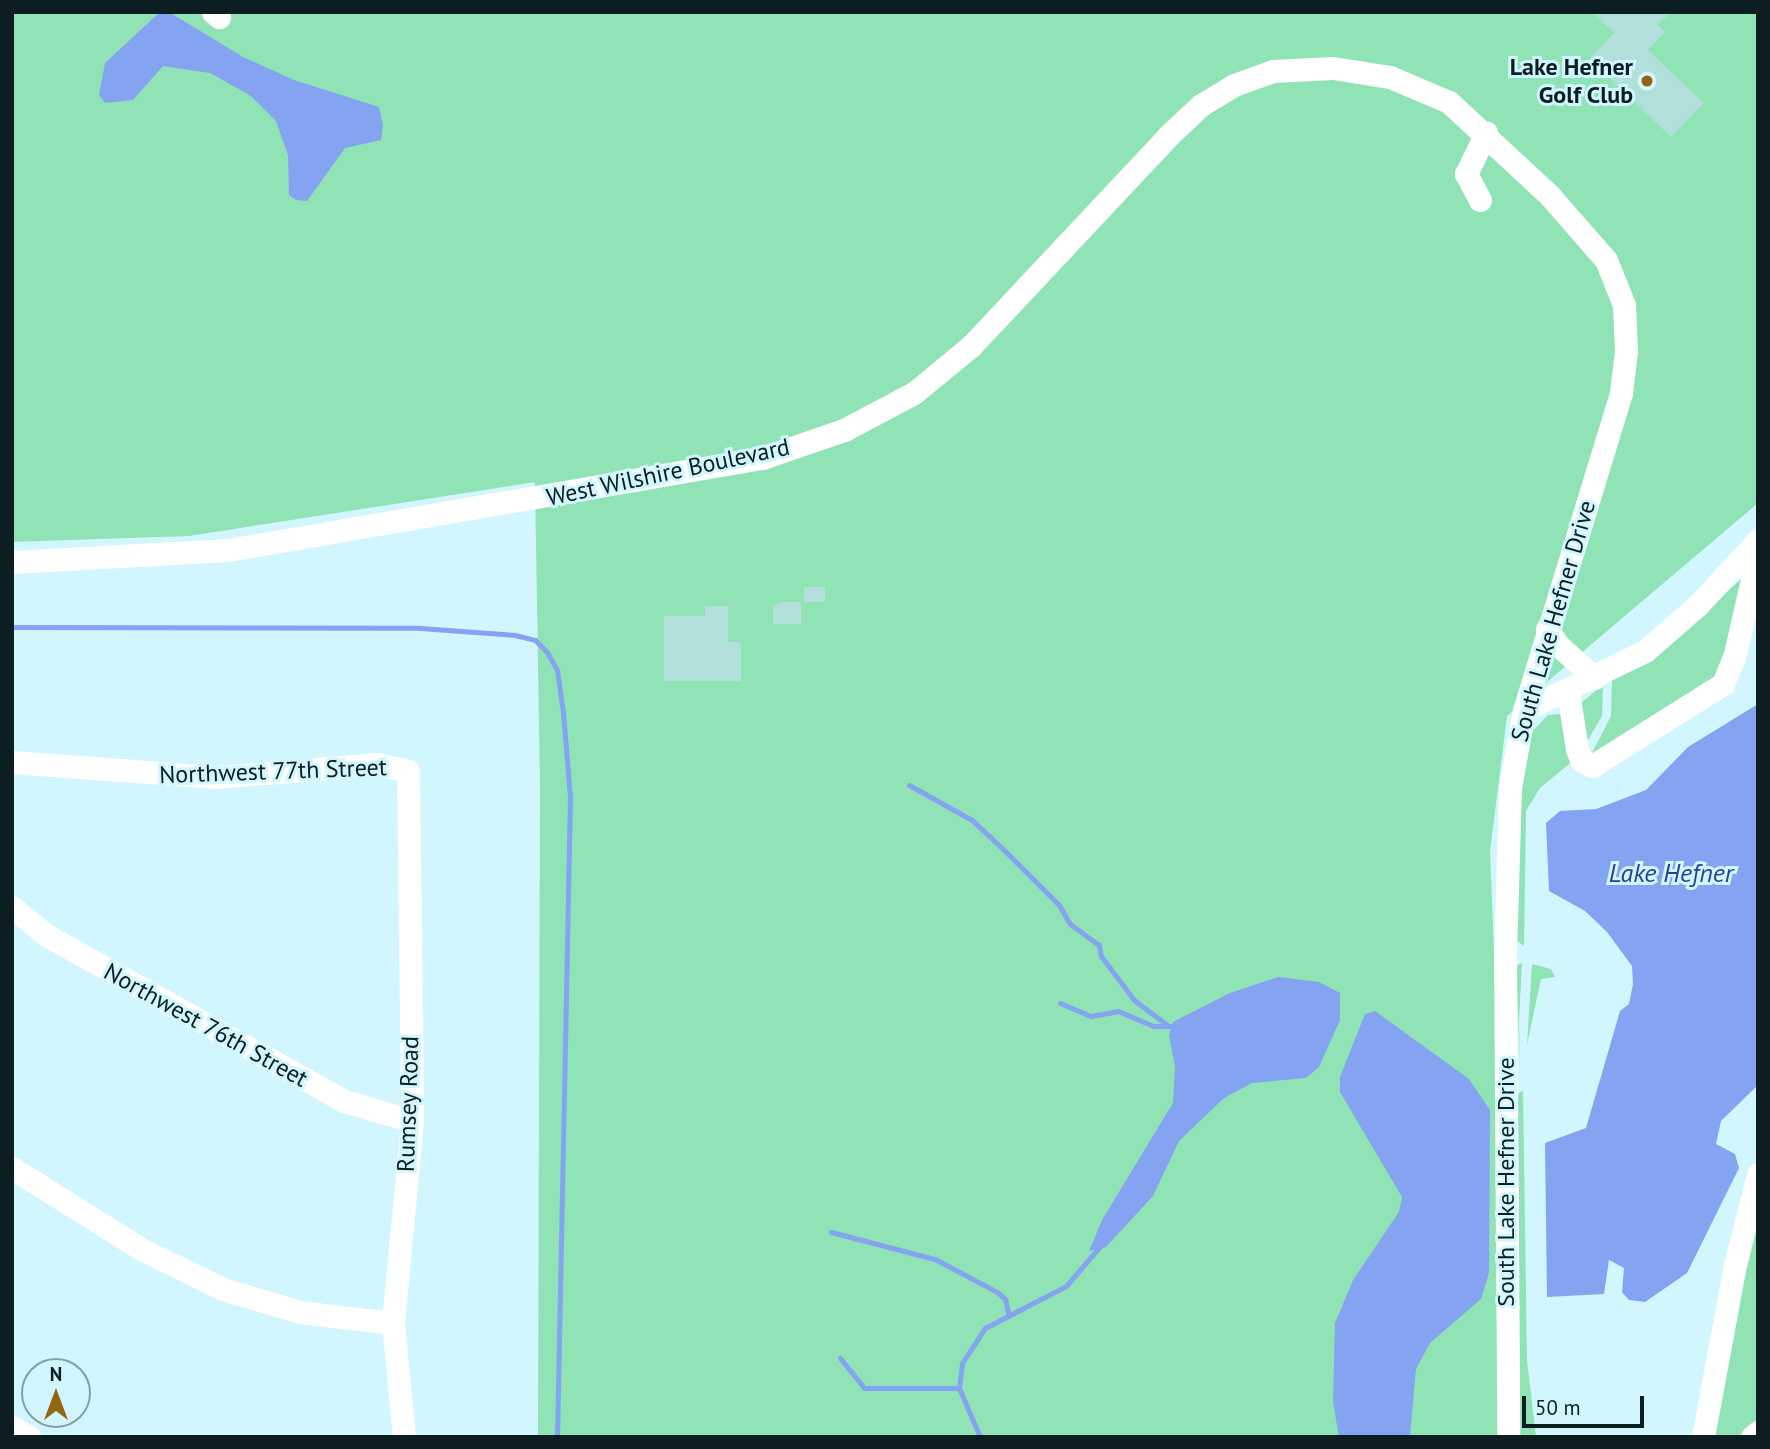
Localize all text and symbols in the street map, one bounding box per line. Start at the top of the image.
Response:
place label: Lake Hefner Golf Club [1510,53,1633,109]
marker: Lake Hefner Golf Club [1639,73,1655,89]
street label: West Wilshire Boulevard [543,432,793,512]
street label: South Lake Hefner Drive [1505,497,1601,745]
street label: Northwest 77th Street [159,753,387,789]
water label: Lake Hefner [1609,857,1733,889]
street label: Northwest 76th Street [99,957,313,1093]
street label: Rumsey Road [391,1035,425,1173]
street label: South Lake Hefner Drive [1492,1057,1520,1307]
north arrow [21,1358,91,1428]
text: N [50,1362,62,1386]
scale bar [1525,1382,1648,1426]
text: 50 m [1535,1394,1581,1421]

